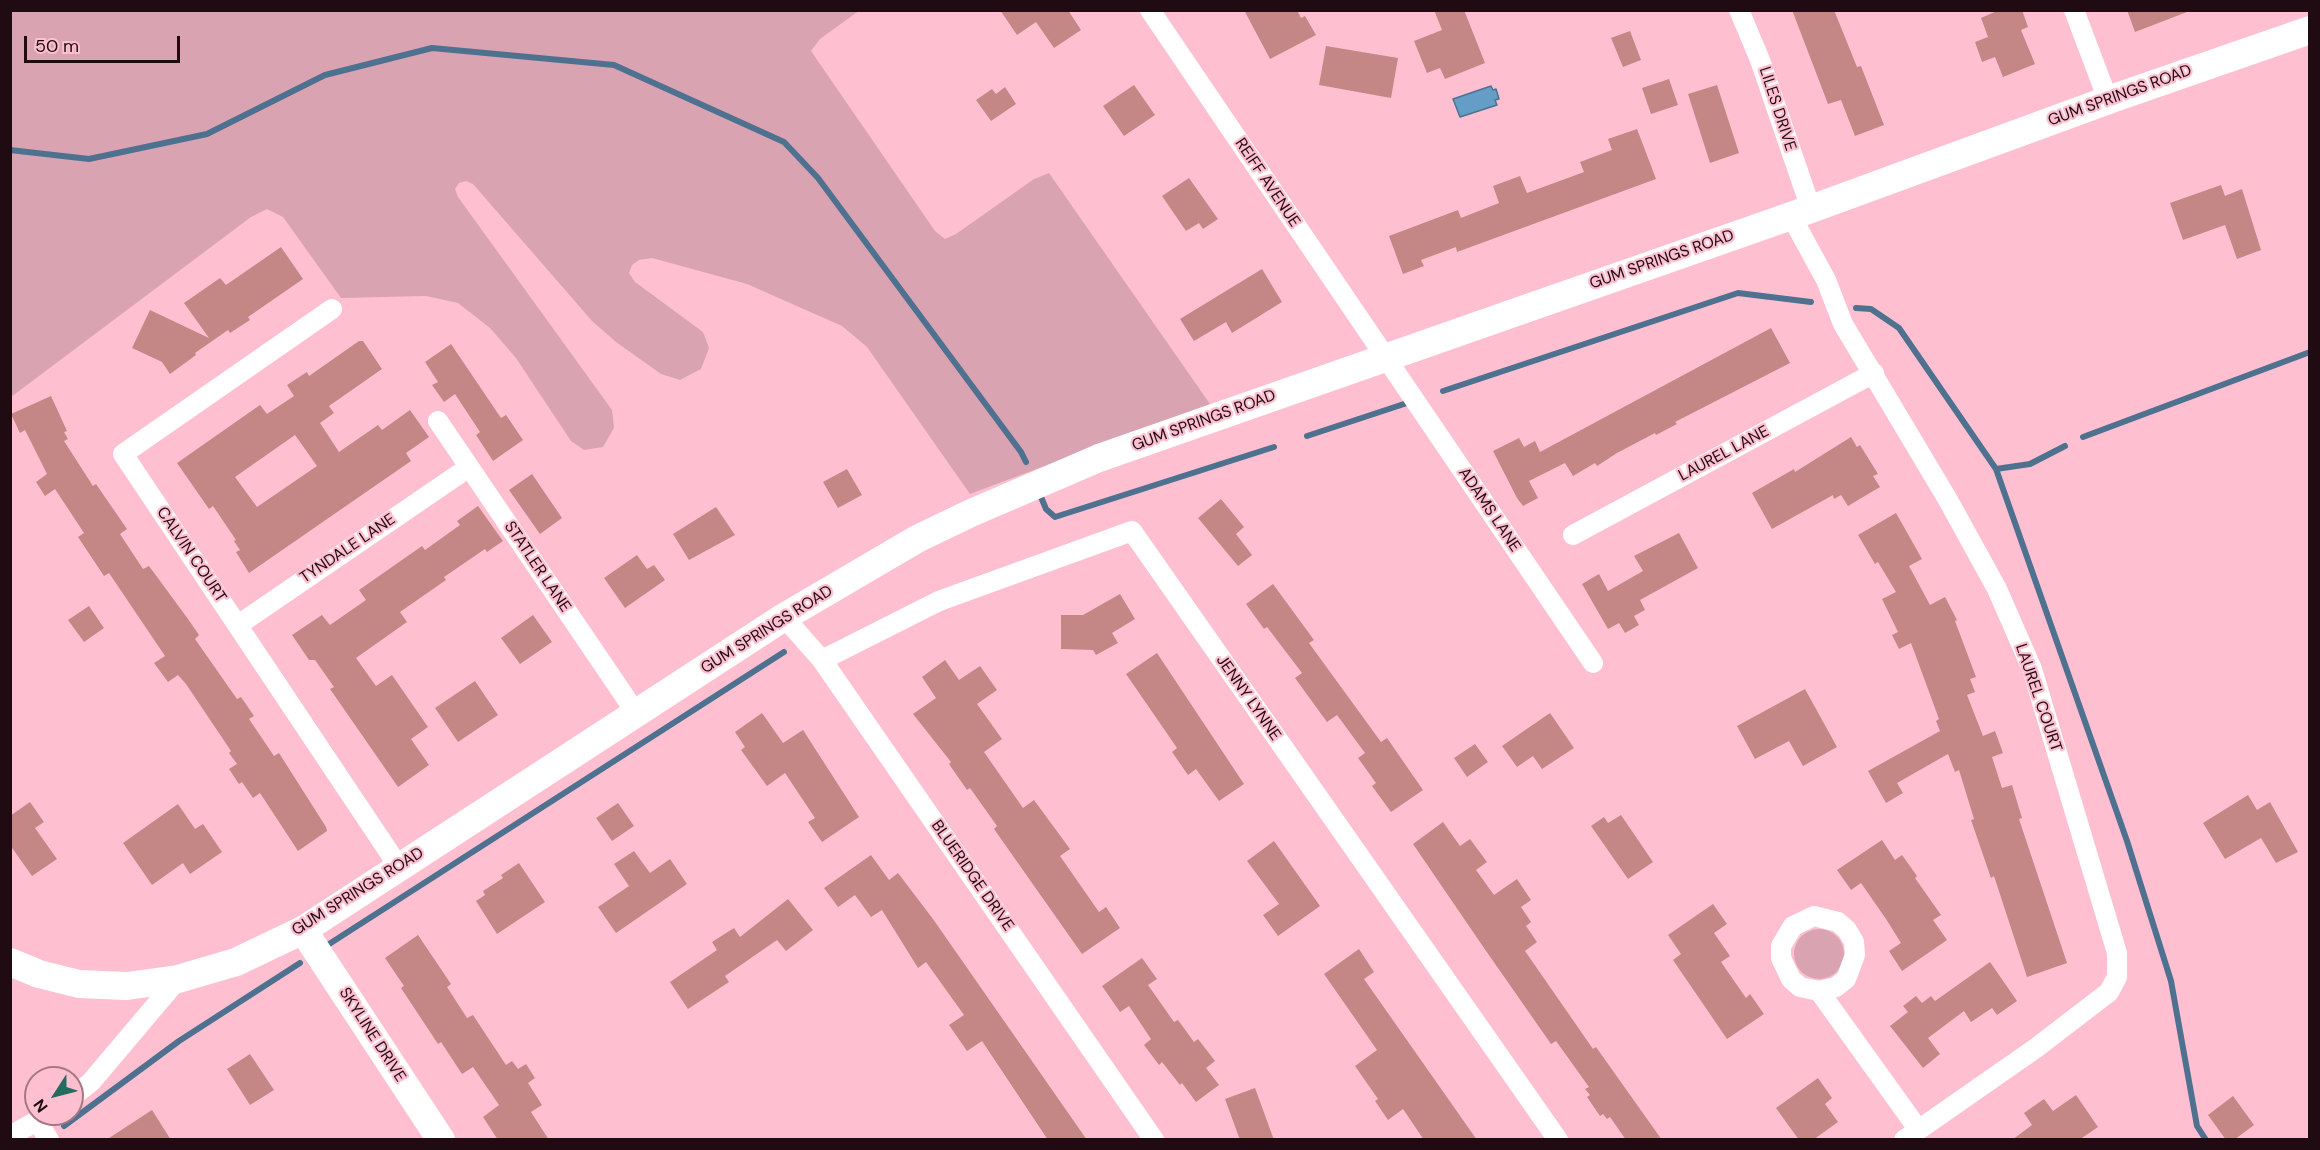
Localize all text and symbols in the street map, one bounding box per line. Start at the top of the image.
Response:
scale bar [27,24,183,62]
text: 50 m [35,34,79,58]
street label: GUM SPRINGS ROAD [2046,61,2194,131]
street label: LILES DRIVE [1754,65,1800,153]
street label: REIFF AVENUE [1230,135,1304,231]
street label: GUM SPRINGS ROAD [1587,226,1737,294]
street label: GUM SPRINGS ROAD [1130,386,1278,456]
street label: LAUREL LANE [1676,422,1772,486]
street label: ADAMS LANE [1454,464,1524,556]
street label: CALVIN COURT [152,504,230,606]
street label: TYNDALE LANE [297,510,399,588]
street label: STATLER LANE [500,518,574,616]
street label: GUM SPRINGS ROAD [698,582,836,678]
street label: LAUREL COURT [2011,641,2065,755]
street label: JENNY LYNNE [1211,652,1285,744]
street label: BLUERIDGE DRIVE [927,817,1017,935]
street label: GUM SPRINGS ROAD [289,844,427,940]
street label: SKYLINE DRIVE [334,984,410,1086]
north arrow [24,1066,84,1126]
text: N [29,1095,53,1117]

